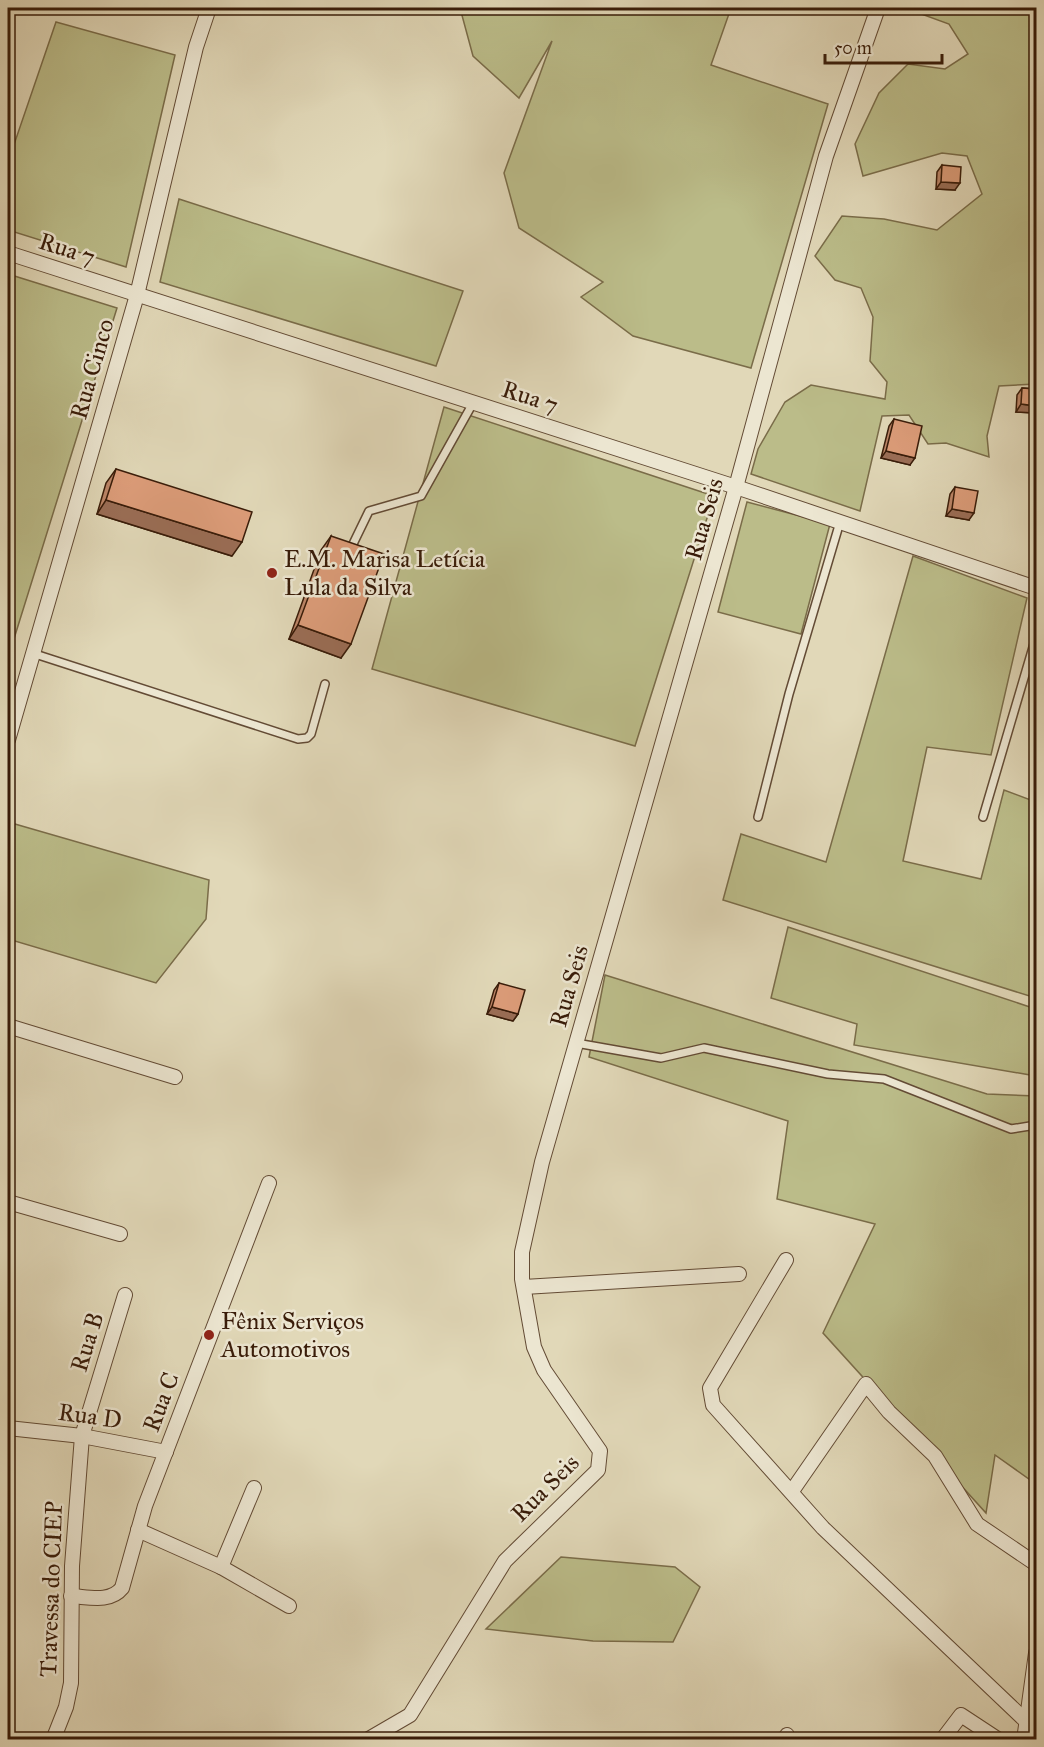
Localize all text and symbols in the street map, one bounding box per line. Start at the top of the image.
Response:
scale bar [825,27,942,65]
text: 50 m [834,37,872,59]
street label: Rua 7 [35,226,99,272]
street label: Rua Cinco [63,315,121,423]
street label: Rua 7 [498,374,562,420]
street label: Rua Seis [678,475,730,563]
place label: E.M. Marisa Letícia Lula da Silva [284,544,486,602]
marker: E.M. Marisa Letícia Lula da Silva [265,566,279,580]
street label: Rua Seis [543,942,595,1030]
place label: Fênix Serviços Automotivos [220,1306,364,1364]
street label: Rua B [64,1309,110,1375]
marker: Fênix Serviços Automotivos [202,1328,216,1342]
street label: Rua C [136,1368,186,1436]
street label: Rua D [56,1397,124,1435]
street label: Rua Seis [505,1448,585,1528]
street label: Travessa do CIEP [33,1500,69,1677]

